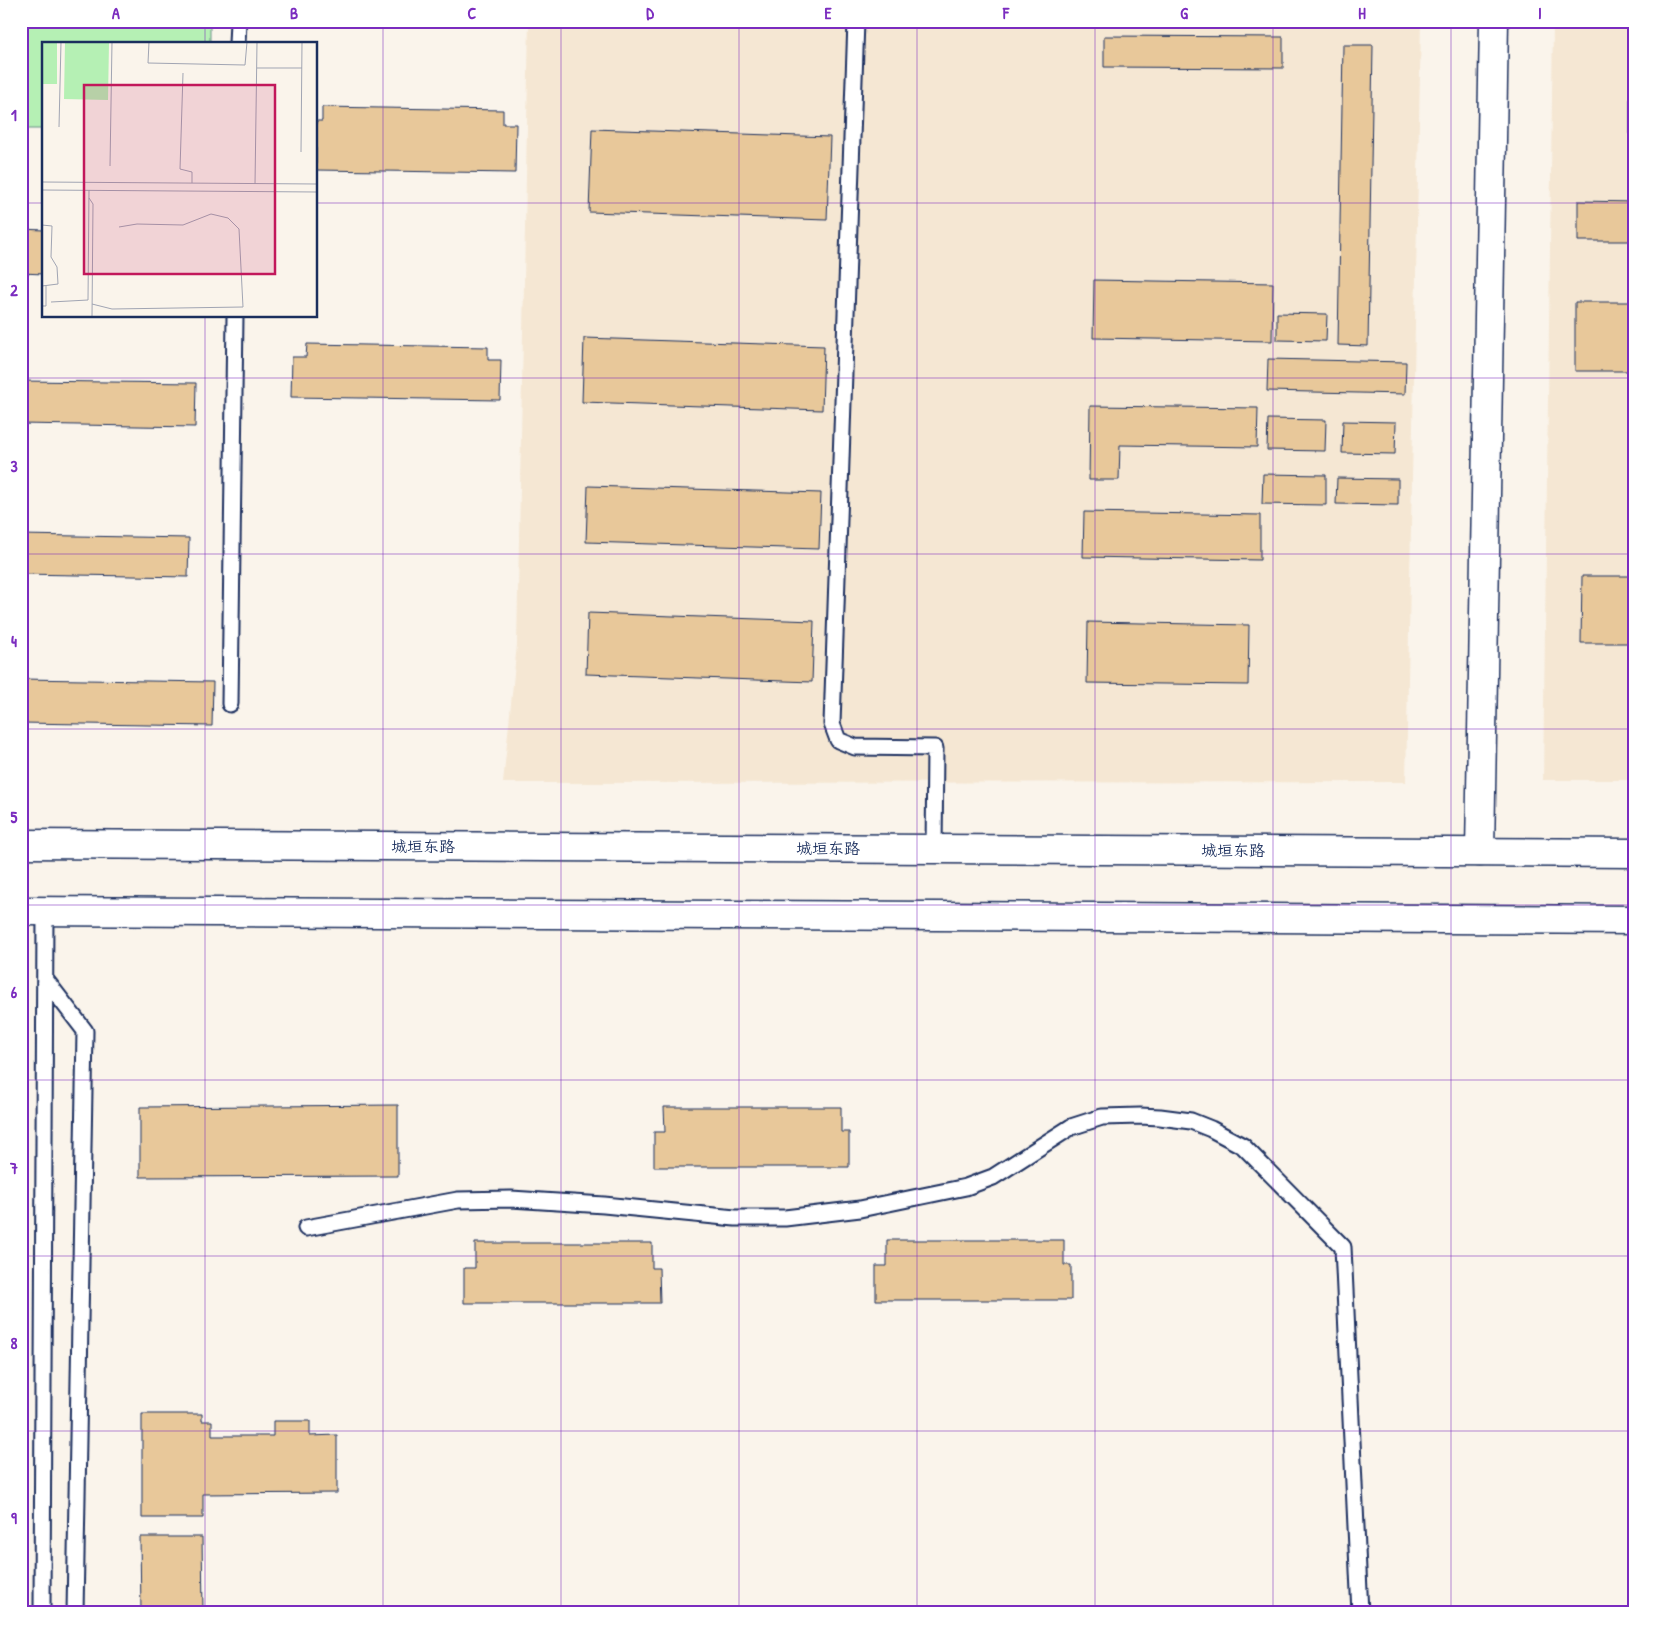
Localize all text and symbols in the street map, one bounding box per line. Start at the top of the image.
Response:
text: A [112,2,120,24]
text: B [290,2,298,24]
text: C [468,2,477,24]
text: D [646,2,654,24]
text: E [824,2,832,24]
text: F [1002,2,1010,24]
text: G [1180,2,1188,24]
text: H [1358,2,1366,24]
text: I [1538,2,1542,24]
inset map [42,42,318,318]
text: 1 [11,104,17,126]
text: 2 [10,279,18,301]
text: 3 [10,455,18,477]
text: 4 [11,630,17,652]
text: 5 [11,806,18,828]
street label: 城垣东路 [391,835,455,857]
street label: 城垣东路 [796,837,860,859]
street label: 城垣东路 [1201,839,1265,861]
text: 6 [11,981,18,1003]
text: 7 [9,1157,18,1179]
text: 8 [11,1332,18,1354]
text: 9 [11,1507,17,1529]

